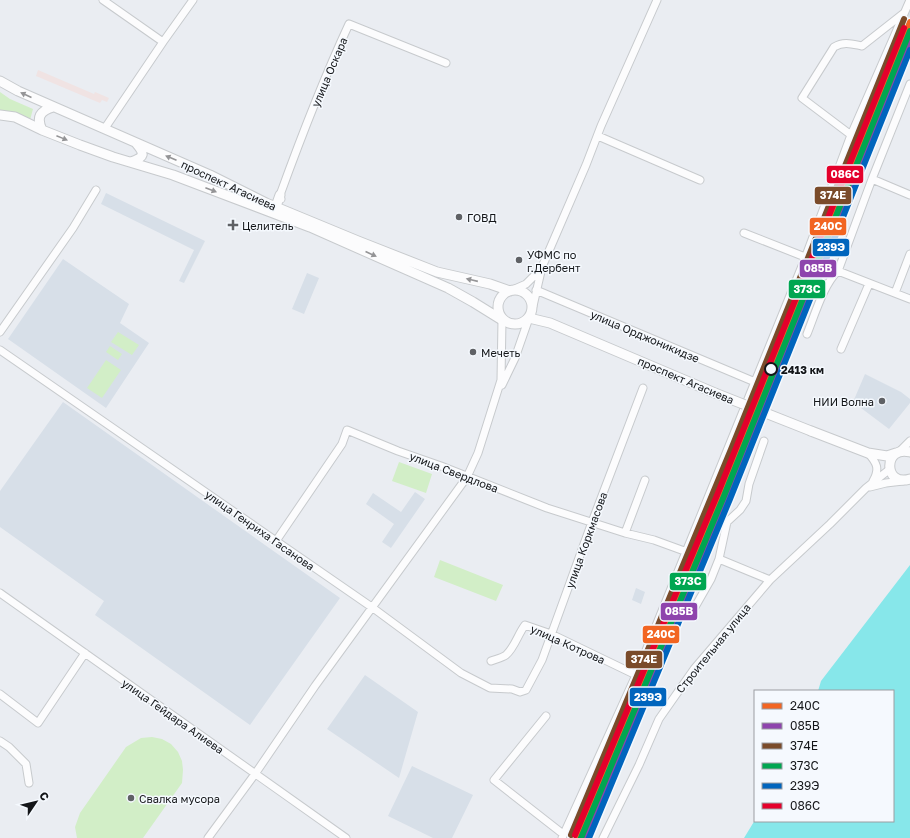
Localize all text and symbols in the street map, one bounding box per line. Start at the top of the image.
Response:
street label: улица Оскара [308,35,350,109]
one-way arrow [20,92,32,98]
one-way arrow [57,135,68,141]
one-way arrow [165,155,176,161]
street label: проспект Агасиева [179,157,279,213]
line badge: 086С [826,165,864,184]
text: 086С [831,167,860,180]
line badge: 374Е [814,186,852,205]
one-way arrow [206,188,218,194]
text: 374Е [820,188,846,201]
place label: ГОВД [467,211,496,224]
marker: ГОВД [454,212,464,222]
line badge: 240С [809,217,847,236]
marker: Целитель [227,219,239,231]
place label: Целитель [242,219,294,232]
text: 240С [814,219,842,232]
line badge: 239Э [812,238,850,257]
text: 239Э [817,240,845,253]
place label: УФМС по г.Дербент [527,248,581,274]
one-way arrow [365,252,377,258]
marker: УФМС по г.Дербент [514,255,524,265]
line badge: 085В [799,259,837,278]
text: 085В [804,261,833,274]
one-way arrow [466,276,479,282]
line badge: 373C [788,279,826,299]
text: 373C [793,282,821,295]
street label: улица Орджоникидзе [589,307,701,365]
place label: Мечеть [481,346,521,359]
marker: Мечеть [468,347,478,357]
street label: проспект Агасиева [636,354,736,406]
marker: 2413 км [764,362,778,376]
place label: 2413 км [781,363,824,376]
place label: НИИ Волна [813,395,874,408]
marker: НИИ Волна [877,396,887,406]
street label: улица Свердлова [408,449,500,495]
street label: улица Генриха Гасанова [203,487,317,573]
street label: улица Коркмасова [563,490,609,590]
line badge: 373C [669,572,707,591]
text: 373C [674,574,702,587]
street label: Строительная улица [673,601,753,695]
line badge: 085В [660,602,698,621]
text: 085В [665,604,694,617]
street label: улица Котрова [529,622,607,666]
line badge: 240С [642,625,680,644]
text: 240С [647,627,675,640]
line badge: 374Е [625,650,663,669]
text: 374Е [631,652,657,665]
street label: улица Гейдара Алиева [120,676,226,756]
line badge: 239Э [629,687,667,707]
text: 239Э [634,690,662,703]
legend [754,690,894,822]
text: 240С [790,698,820,713]
text: 085В [790,718,820,733]
text: 374Е [790,738,818,753]
text: 373C [790,758,819,773]
text: 239Э [790,778,819,793]
north arrow [16,782,56,822]
text: С [37,789,52,803]
place label: Свалка мусора [139,792,220,805]
marker: Свалка мусора [126,793,136,803]
text: 086С [790,798,820,813]

